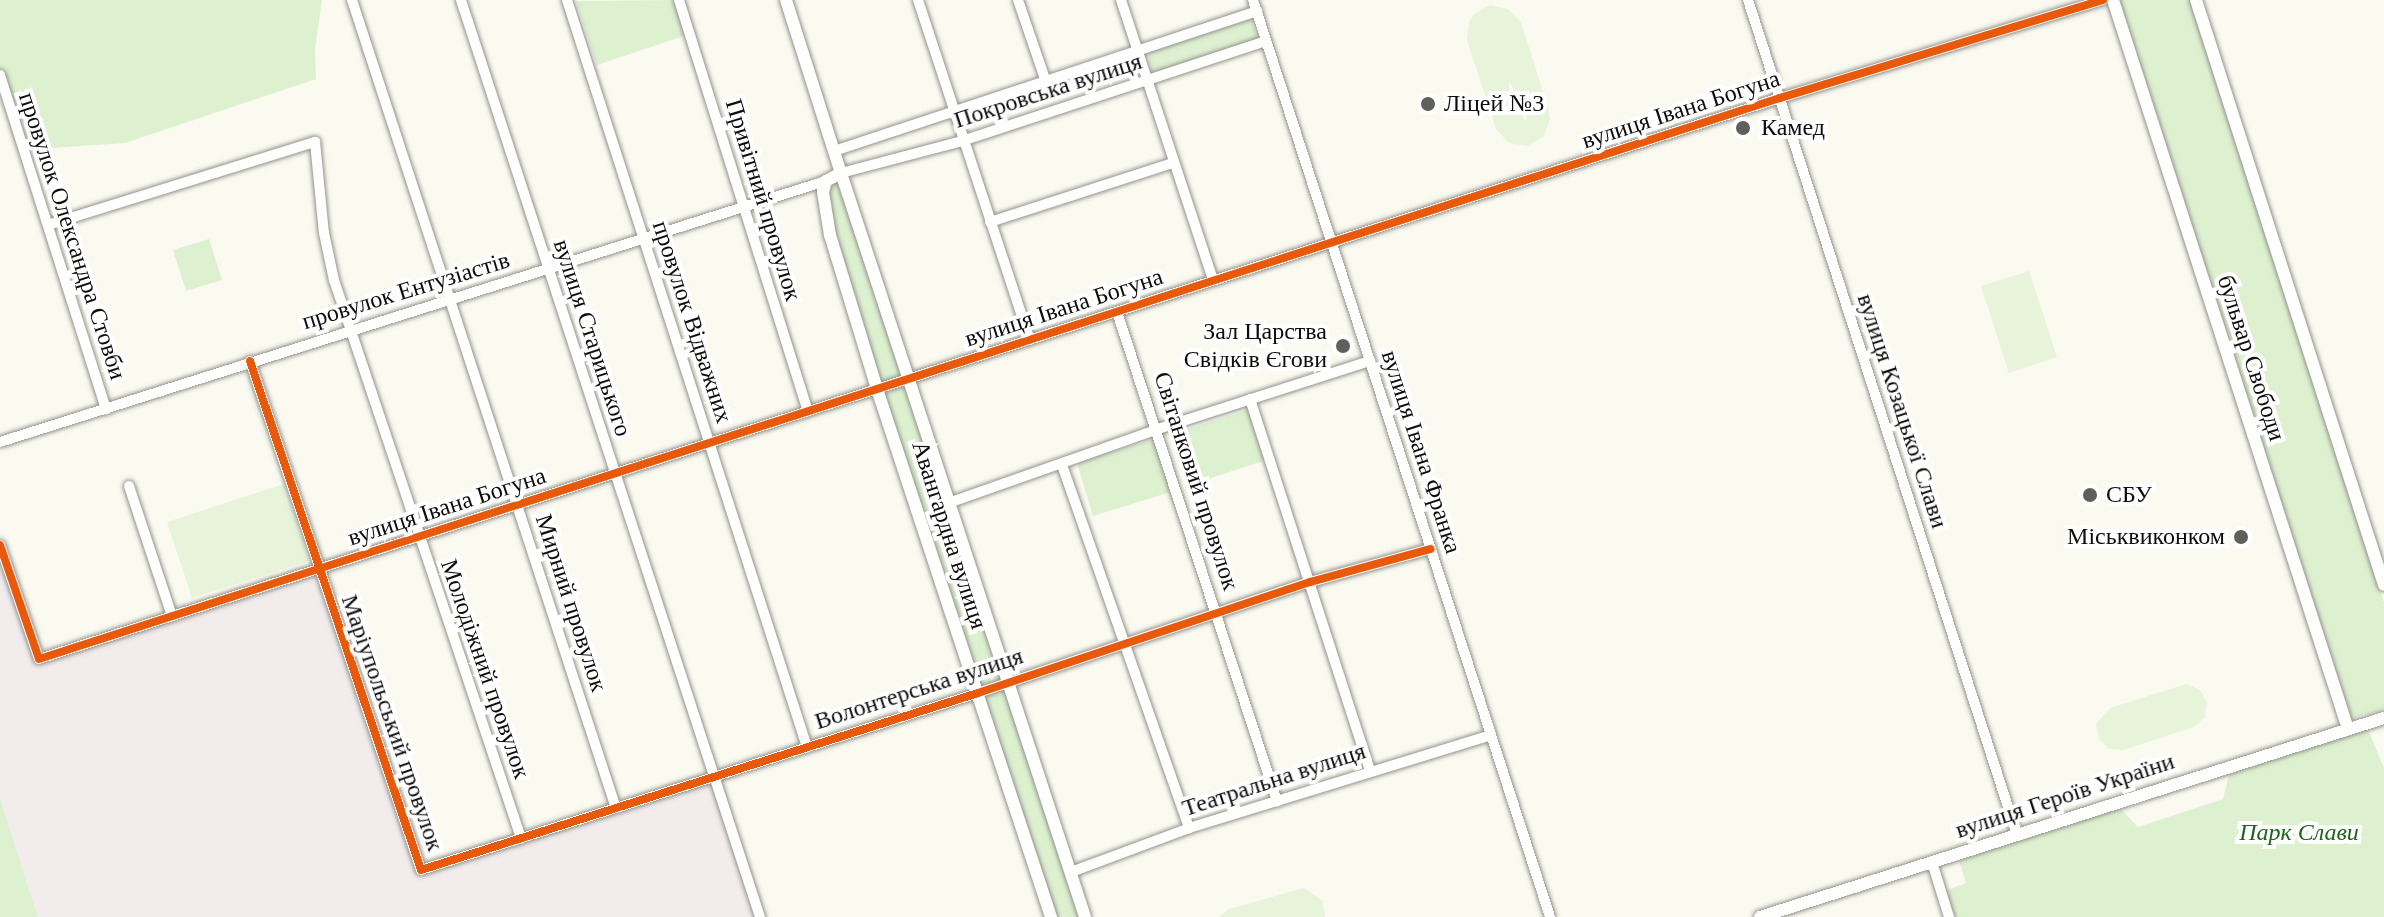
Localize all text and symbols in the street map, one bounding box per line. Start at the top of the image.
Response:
street label: Покровська вулиця [950,47,1146,135]
street label: вулиця Івана Богуна [1578,64,1784,156]
street label: провулок Олександра Стовби [12,89,132,383]
place label: Ліцей №3 [1444,90,1544,118]
marker: Ліцей №3 [1419,95,1437,113]
street label: Привітний провулок [719,96,807,304]
place label: Камед [1761,114,1825,142]
marker: Камед [1732,117,1754,139]
street label: провулок Відважних [646,217,738,427]
street label: вулиця Старицького [547,236,637,440]
street label: провулок Ентузіастів [299,246,513,336]
street label: вулиця Івана Богуна [961,262,1167,354]
street label: бульвар Свободи [2211,271,2291,445]
street label: вулиця Козацької Слави [1850,290,1954,532]
place label: Зал Царства Свідків Єгови [1184,318,1327,374]
marker: Зал Царства Свідків Єгови [1334,337,1352,355]
street label: вулиця Івана Франка [1375,347,1467,557]
street label: Світанковий провулок [1147,368,1245,594]
street label: Авангардна вулиця [905,437,993,633]
street label: вулиця Івана Богуна [344,461,550,553]
place label: СБУ [2106,481,2152,509]
marker: СБУ [2081,486,2099,504]
street label: Мирний провулок [529,511,613,695]
place label: Міськвиконком [2067,523,2225,551]
marker: Міськвиконком [2232,528,2250,546]
street label: Молодіжний провулок [434,556,536,782]
street label: Маріупольський провулок [335,591,449,855]
street label: Волонтерська вулиця [811,642,1027,736]
street label: Театральна вулиця [1179,737,1369,823]
street label: вулиця Героїв України [1952,747,2178,845]
park label: Парк Слави [2239,819,2359,847]

